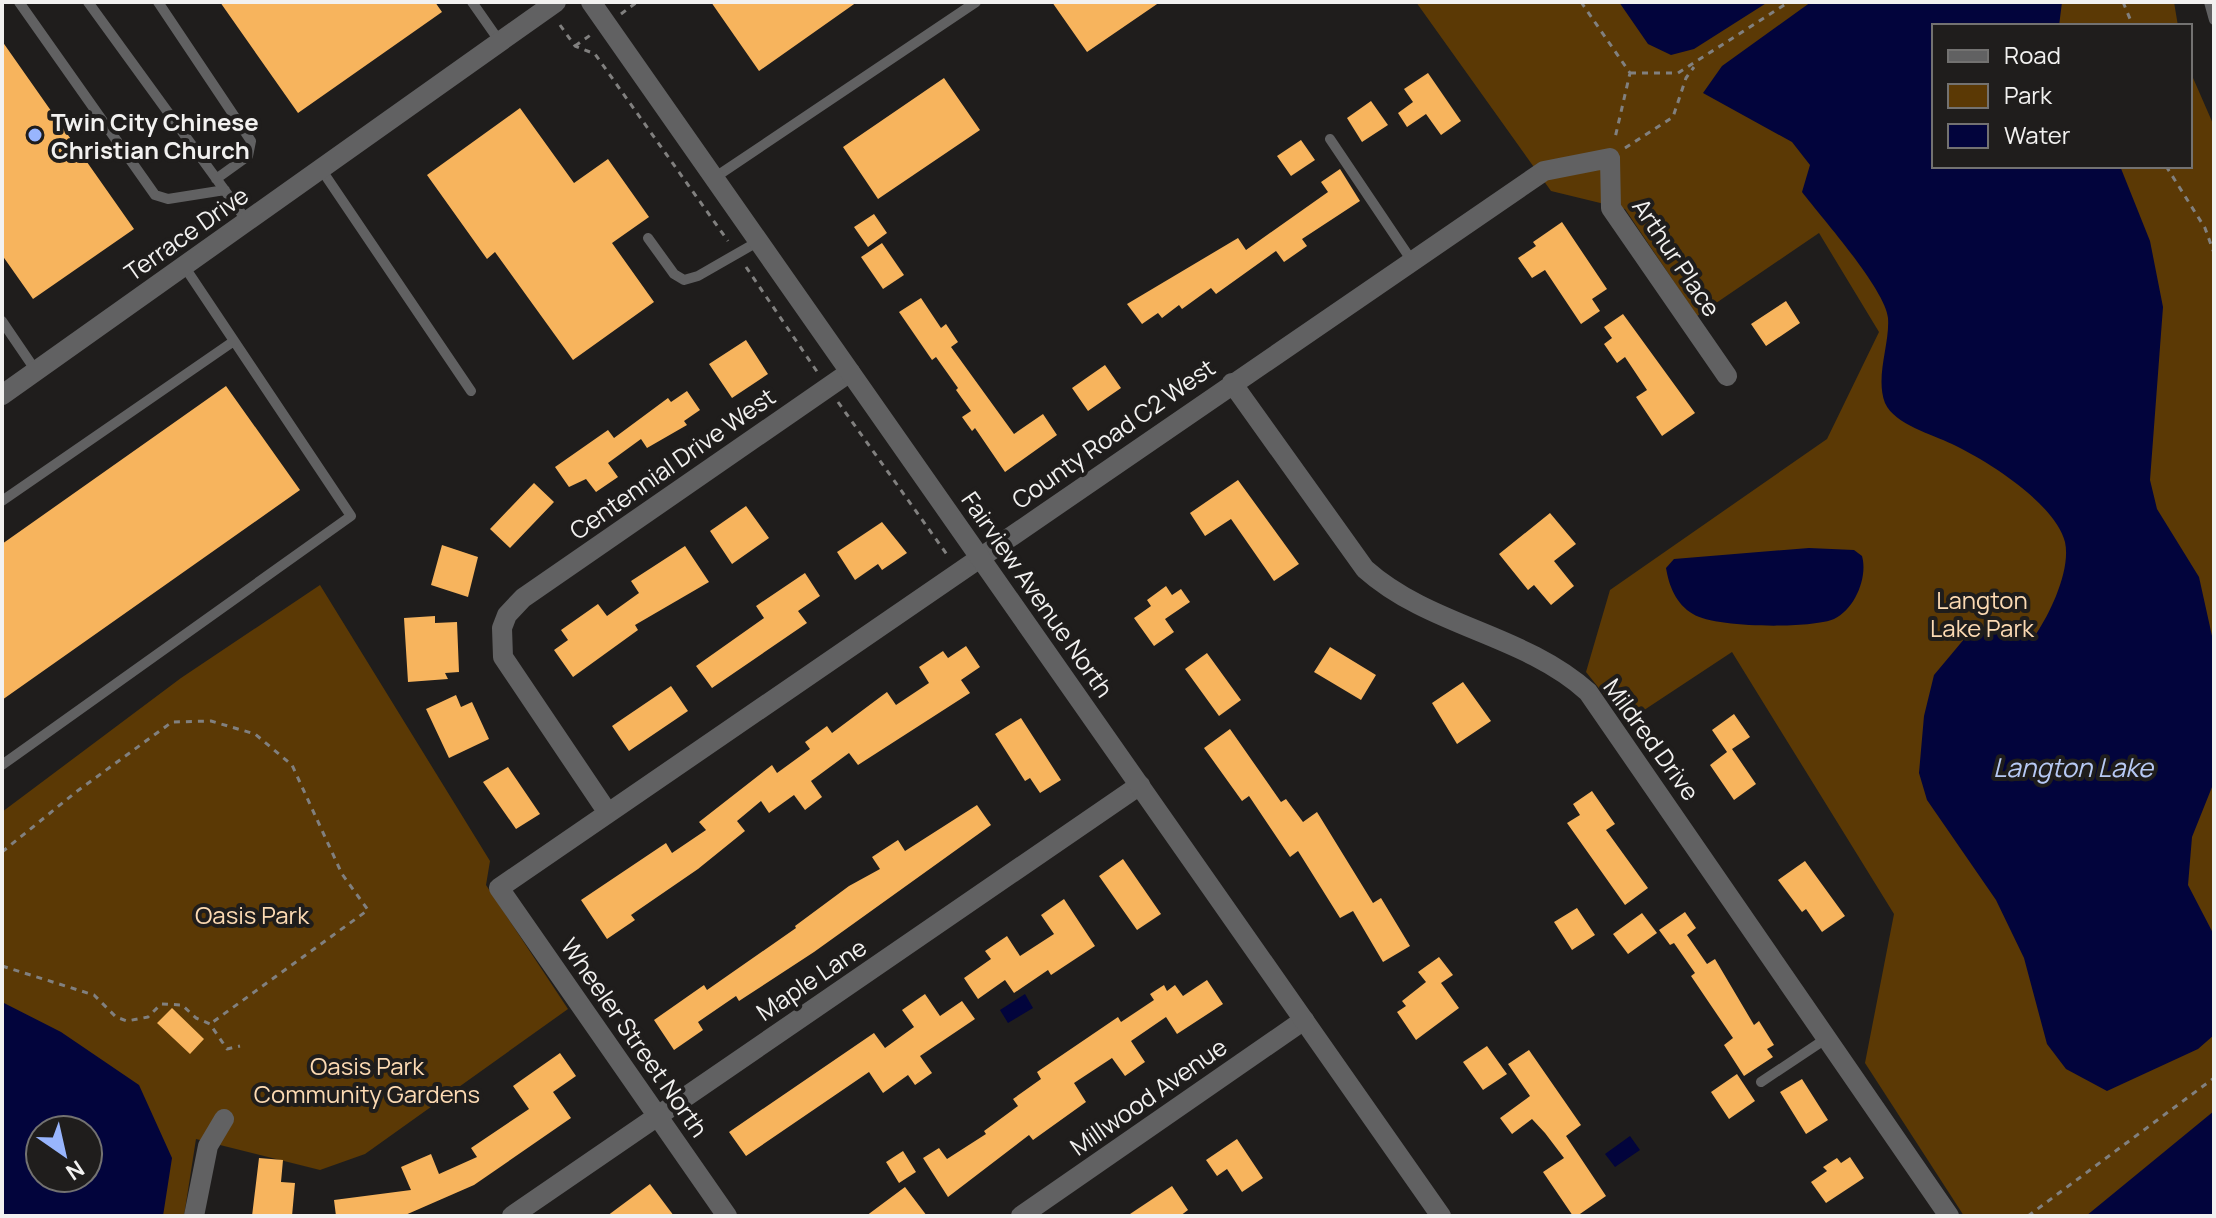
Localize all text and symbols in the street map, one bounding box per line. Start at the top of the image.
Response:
legend [1932,24,2192,168]
text: Road [2004,38,2061,71]
text: Park [2004,78,2053,111]
place label: Twin City Chinese Christian Church [51,105,259,166]
text: Water [2004,118,2071,151]
marker: Twin City Chinese Christian Church [26,126,44,144]
street label: Terrace Drive [117,178,255,288]
street label: Arthur Place [1625,191,1729,323]
street label: County Road C2 West [1005,350,1221,516]
street label: Centennial Drive West [563,380,781,546]
street label: Fairview Avenue North [955,485,1121,703]
park label: Langton Lake Park [1930,583,2035,644]
street label: Mildred Drive [1597,671,1707,807]
water label: Langton Lake [1993,749,2155,785]
park label: Oasis Park [195,898,310,931]
street label: Maple Lane [750,930,872,1028]
street label: Wheeler Street North [554,931,716,1143]
street label: Millwood Avenue [1063,1030,1233,1162]
park label: Oasis Park Community Gardens [254,1049,480,1110]
north arrow [24,1114,104,1194]
text: N [60,1154,90,1187]

